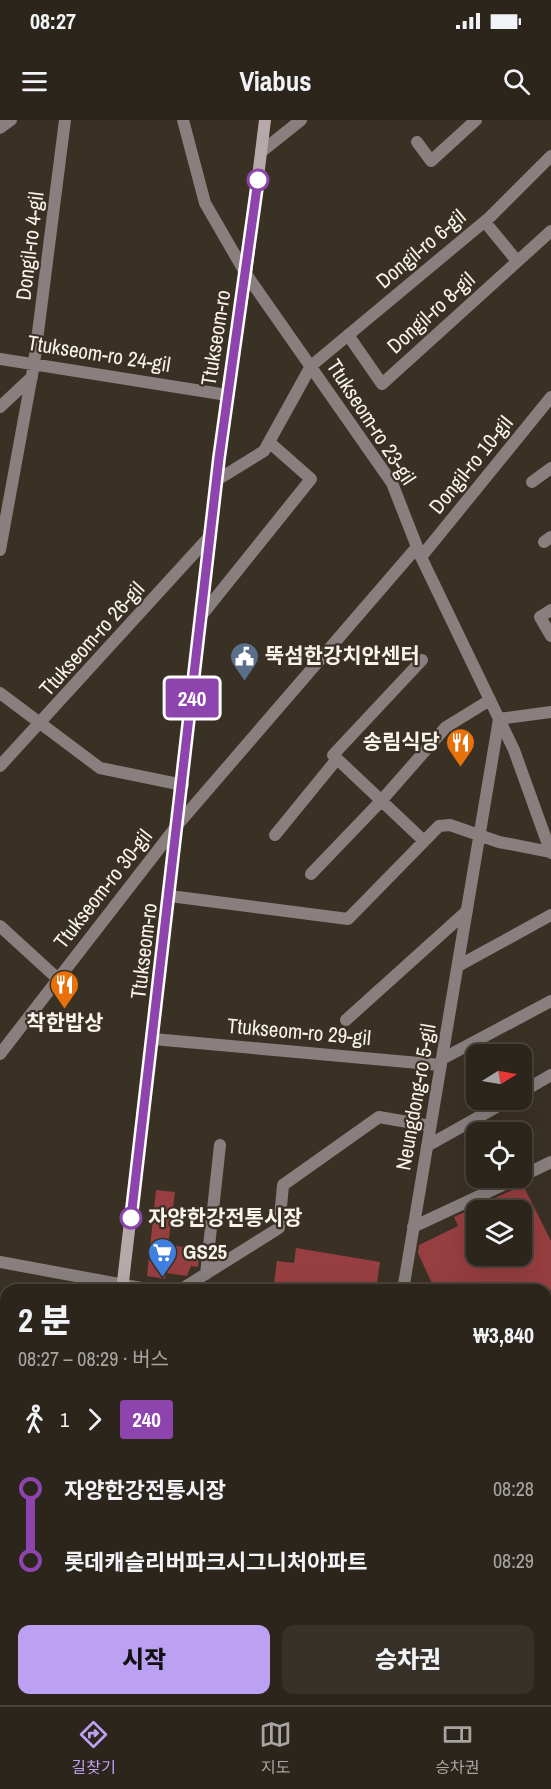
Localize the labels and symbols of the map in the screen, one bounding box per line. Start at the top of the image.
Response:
unlabelled marker [247,169,269,191]
street label: Dongil-ro 4-gil [8,190,51,302]
street label: Dongil-ro 6-gil [370,202,472,295]
street label: Dongil-ro 8-gil [380,265,481,360]
street label: Ttukseom-ro [194,288,237,388]
street label: Ttukseom-ro 24-gil [25,328,173,379]
street label: Ttukseom-ro 23-gil [320,353,423,490]
street label: Dongil-ro 10-gil [422,409,519,520]
street label: Ttukseom-ro 26-gil [33,575,151,702]
public building icon: 뚝섬한강치안센터 [228,640,260,682]
place label: 뚝섬한강치안센터 [265,641,420,670]
line badge: 240 [158,678,226,718]
restaurant icon: 송림식당 [445,726,477,768]
place label: 송림식당 [363,727,440,756]
street label: Ttukseom-ro 30-gil [49,824,157,954]
street label: Ttukseom-ro [126,902,162,1000]
restaurant icon: 착한밥상 [49,968,81,1010]
place label: 착한밥상 [26,1008,104,1037]
street label: Ttukseom-ro 29-gil [226,1011,372,1052]
street label: Neungdong-ro 5-gil [388,1021,443,1172]
north arrow [466,1044,532,1110]
place label: 자양한강전통시장 [148,1203,303,1232]
marker: 자양한강전통시장 [120,1207,142,1229]
supermarket icon: GS25 [146,1236,178,1278]
place label: GS25 [183,1237,227,1266]

